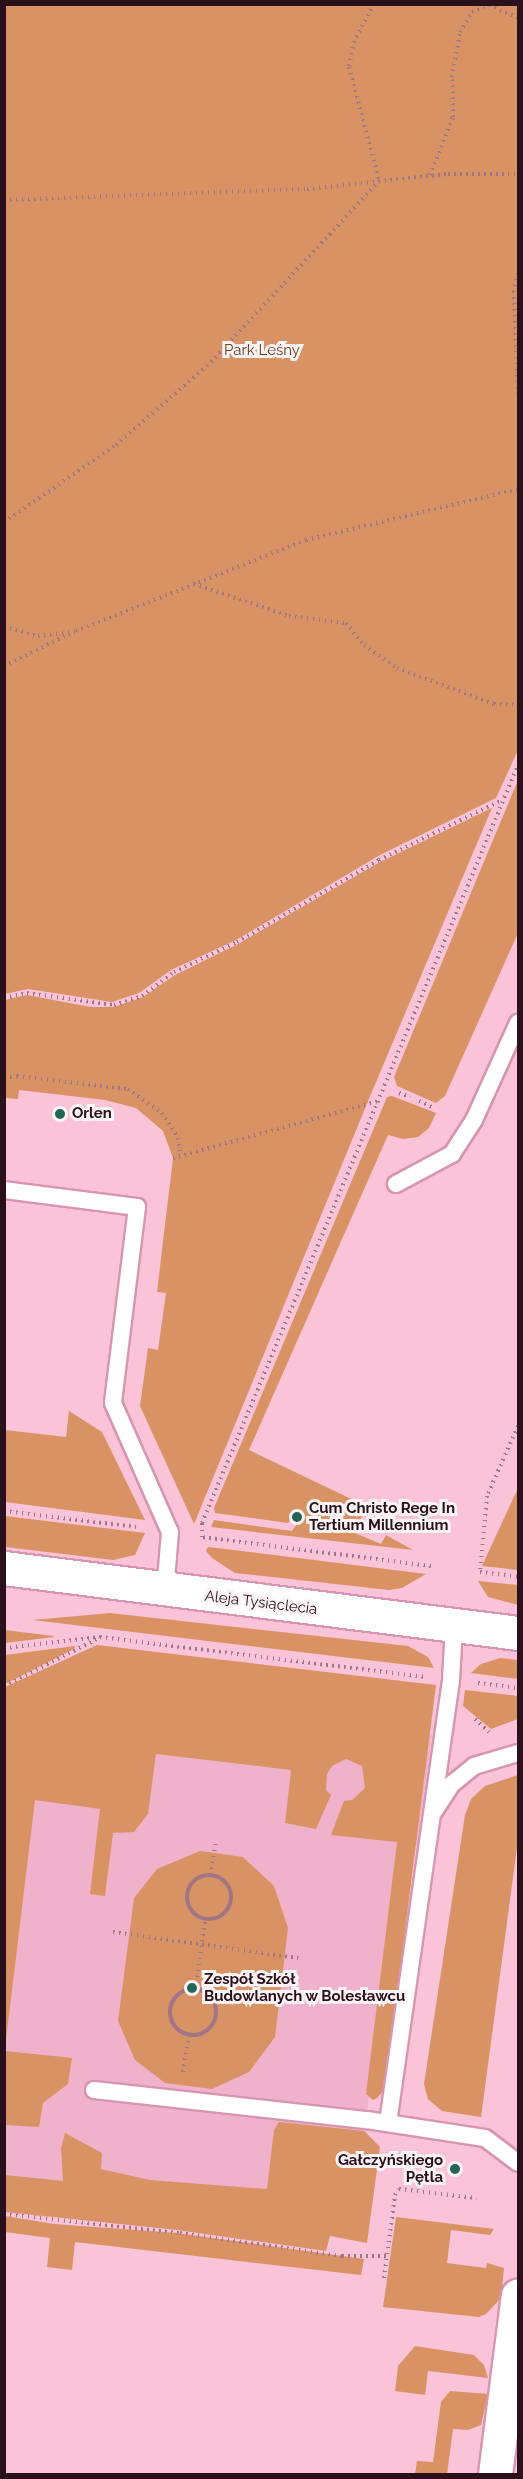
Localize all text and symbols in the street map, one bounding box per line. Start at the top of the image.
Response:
park label: Park Leśny [224,342,300,360]
place label: Orlen [72,1105,112,1123]
marker: Orlen [53,1107,67,1121]
place label: Cum Christo Rege In Tertium Millennium [309,1499,455,1534]
marker: Cum Christo Rege In Tertium Millennium [290,1510,304,1524]
street label: Aleja Tysiąclecia [203,1587,319,1619]
place label: Zespół Szkół Budowlanych w Bolesławcu [204,1970,406,2005]
marker: Zespół Szkół Budowlanych w Bolesławcu [185,1981,199,1995]
place label: Gałczyńskiego Pętla [338,2151,443,2186]
marker: Gałczyńskiego Pętla [448,2162,462,2176]

